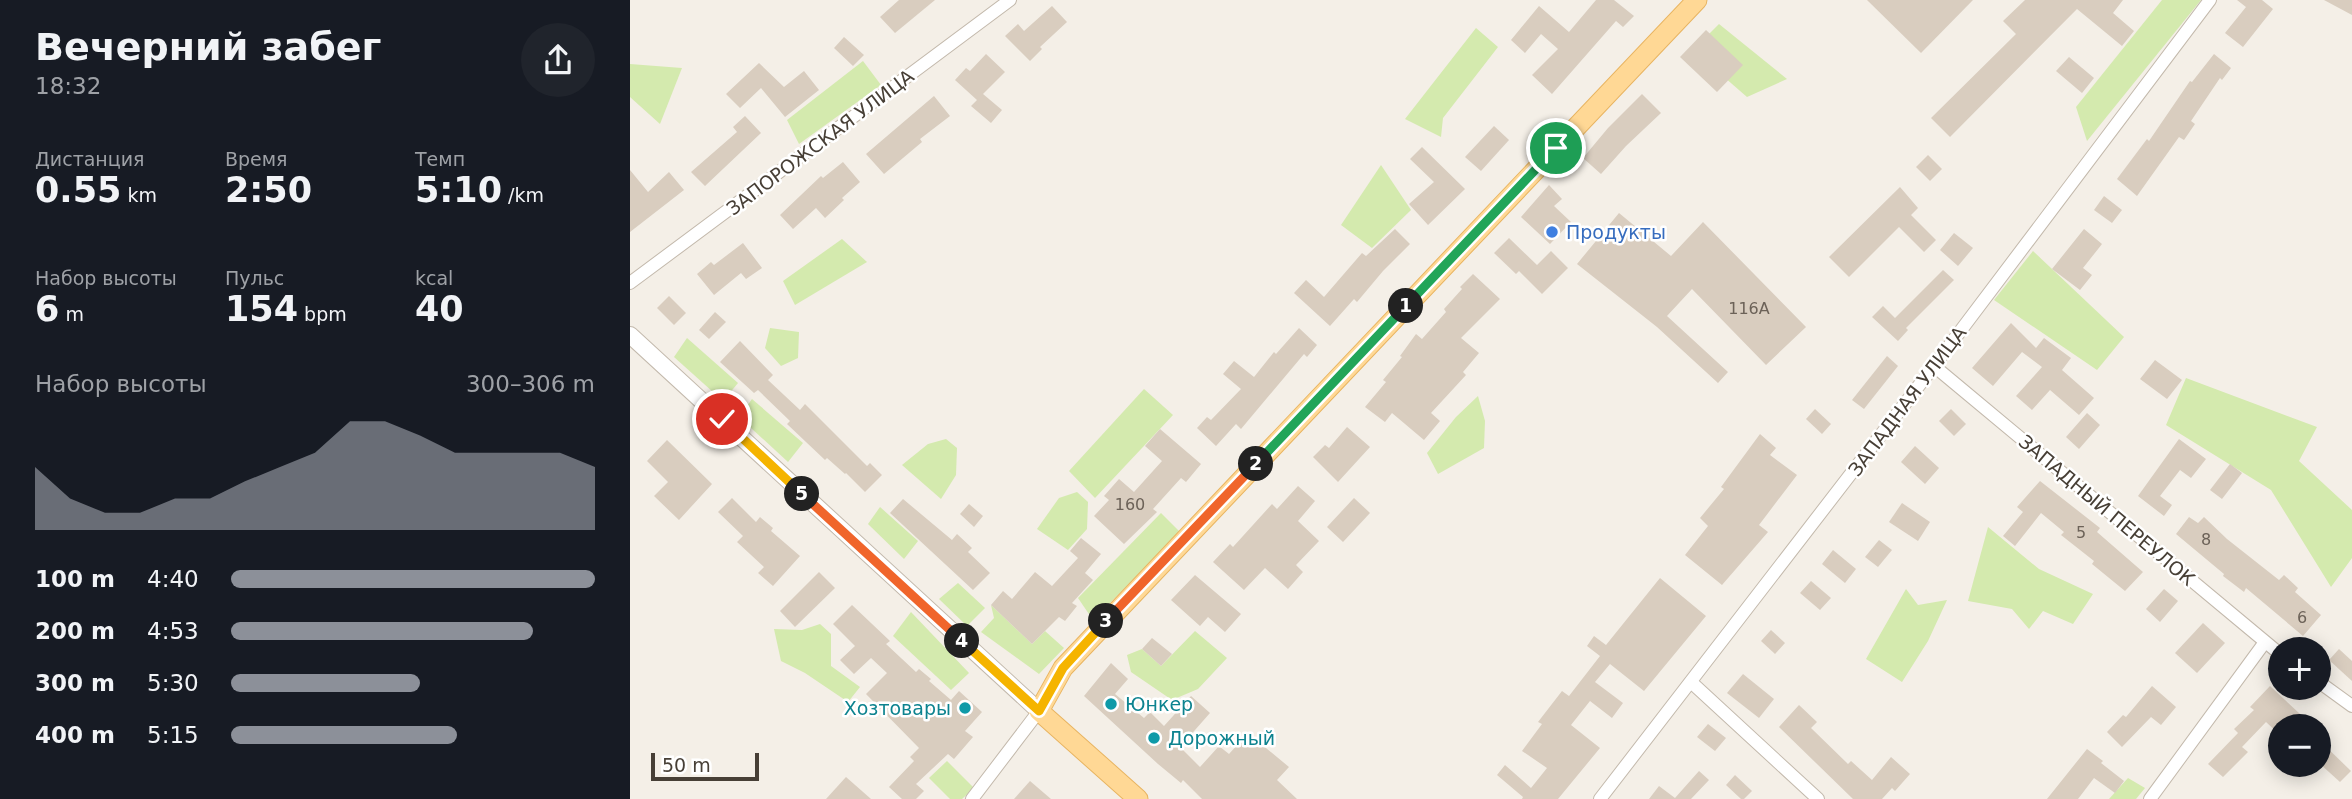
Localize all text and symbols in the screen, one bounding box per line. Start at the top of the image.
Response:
button: share [521,23,595,97]
text: Вечерний забег [35,25,381,69]
street label: ЗАПОРОЖСКАЯ УЛИЦА [722,65,918,219]
text: 18:32 [35,73,101,99]
pin [1526,118,1586,178]
icon: arrive [1537,129,1575,167]
text: Дистанция [35,148,144,170]
text: Время [225,148,288,170]
text: Темп [415,148,465,170]
text: 0.55 [35,170,121,210]
text: 2:50 [225,170,312,210]
text: 5:10 [415,170,502,210]
text: km [121,184,157,206]
text: /km [502,184,544,206]
place label: Продукты [1566,221,1666,243]
marker: Продукты [1544,224,1560,240]
text: Набор высоты [35,267,177,289]
text: Пульс [225,267,284,289]
text: kcal [415,267,453,289]
pin: 1 [1388,288,1424,324]
text: 6 [35,289,59,329]
text: 154 [225,289,298,329]
text: 40 [415,289,464,329]
text: 1 [1399,294,1412,316]
house number: 116А [1728,299,1770,318]
text: m [59,303,84,325]
text: bpm [298,303,347,325]
street label: ЗАПАДНАЯ УЛИЦА [1844,322,1970,480]
text: Набор высоты [35,371,207,397]
text: 300–306 m [466,371,595,397]
pin [692,389,752,449]
icon: check [703,400,741,438]
street label: ЗАПАДНЫЙ ПЕРЕУЛОК [2015,430,2200,590]
pin: 2 [1238,447,1274,482]
text: 2 [1249,452,1262,474]
pin: 5 [784,476,820,512]
text: 5 [795,482,808,504]
house number: 160 [1115,495,1145,514]
house number: 5 [2076,523,2086,542]
house number: 8 [2201,530,2211,549]
text: 100 m [35,566,115,592]
text: 4:40 [147,566,199,592]
pin: 3 [1088,604,1124,638]
house number: 6 [2297,608,2307,627]
text: 3 [1099,609,1112,631]
text: 200 m [35,618,115,644]
text: 4:53 [147,618,199,644]
pin: 4 [944,624,980,658]
text: 4 [955,629,968,651]
map controls [2268,637,2331,777]
button: + [2268,637,2331,700]
text: 300 m [35,670,115,696]
text: 5:30 [147,670,199,696]
place label: Юнкер [1125,693,1193,715]
marker: Юнкер [1103,696,1119,712]
place label: Хозтовары [844,697,951,719]
marker: Хозтовары [957,700,973,716]
button: − [2268,714,2331,777]
text: 400 m [35,722,115,748]
text: 5:15 [147,722,199,748]
place label: Дорожный [1168,727,1275,749]
marker: Дорожный [1146,730,1162,746]
scale bar [651,750,760,782]
text: 50 m [662,754,711,776]

